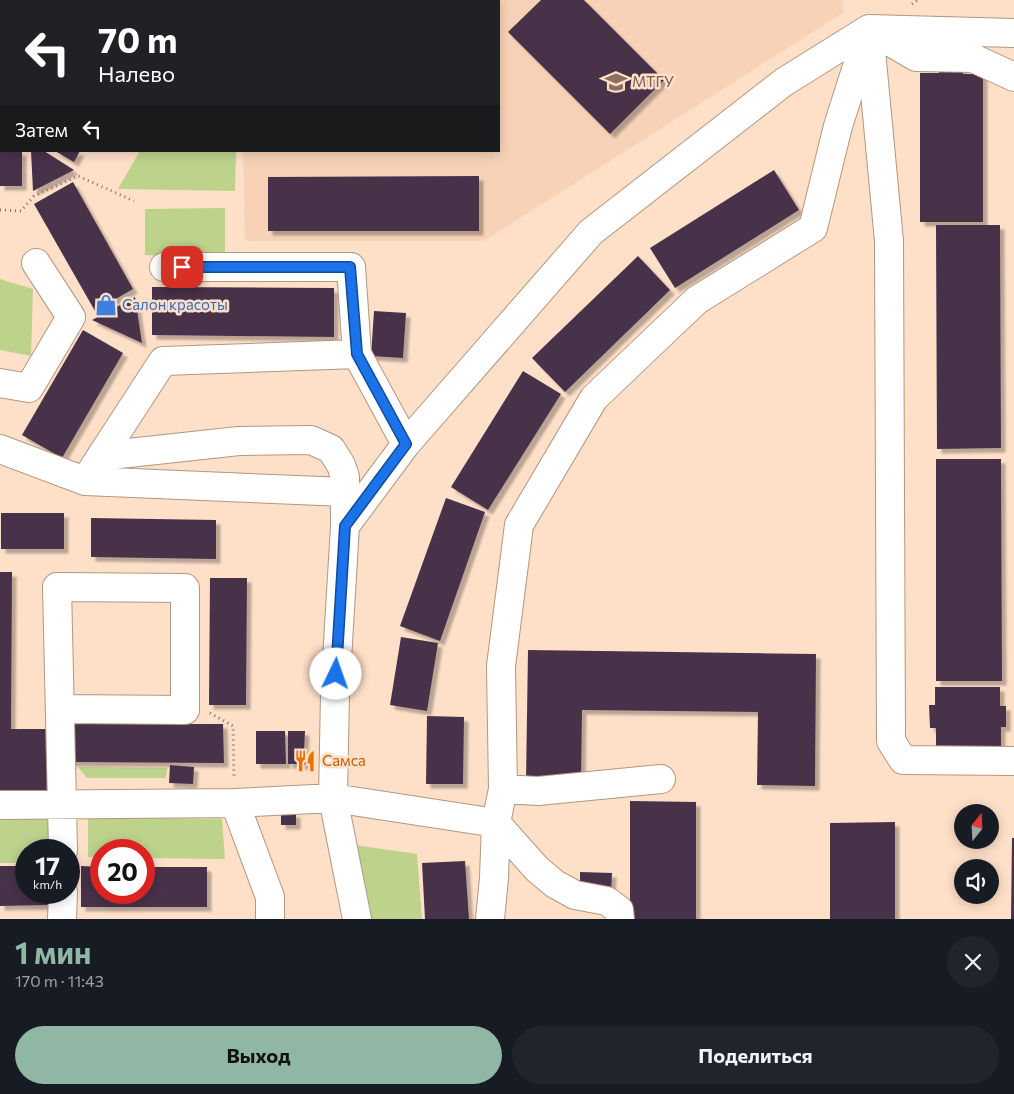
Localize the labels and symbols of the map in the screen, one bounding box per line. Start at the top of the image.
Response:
school or university icon: МТГУ [603,69,629,95]
place label: МТГУ [632,72,674,90]
pin [161,246,203,288]
shop icon: Салон красоты [93,292,119,318]
place label: Салон красоты [122,295,228,313]
position arrow [309,647,361,699]
restaurant icon: Самса [292,748,318,774]
place label: Самса [322,751,366,769]
north arrow [954,804,999,849]
speed limit sign: 20 [90,839,155,904]

